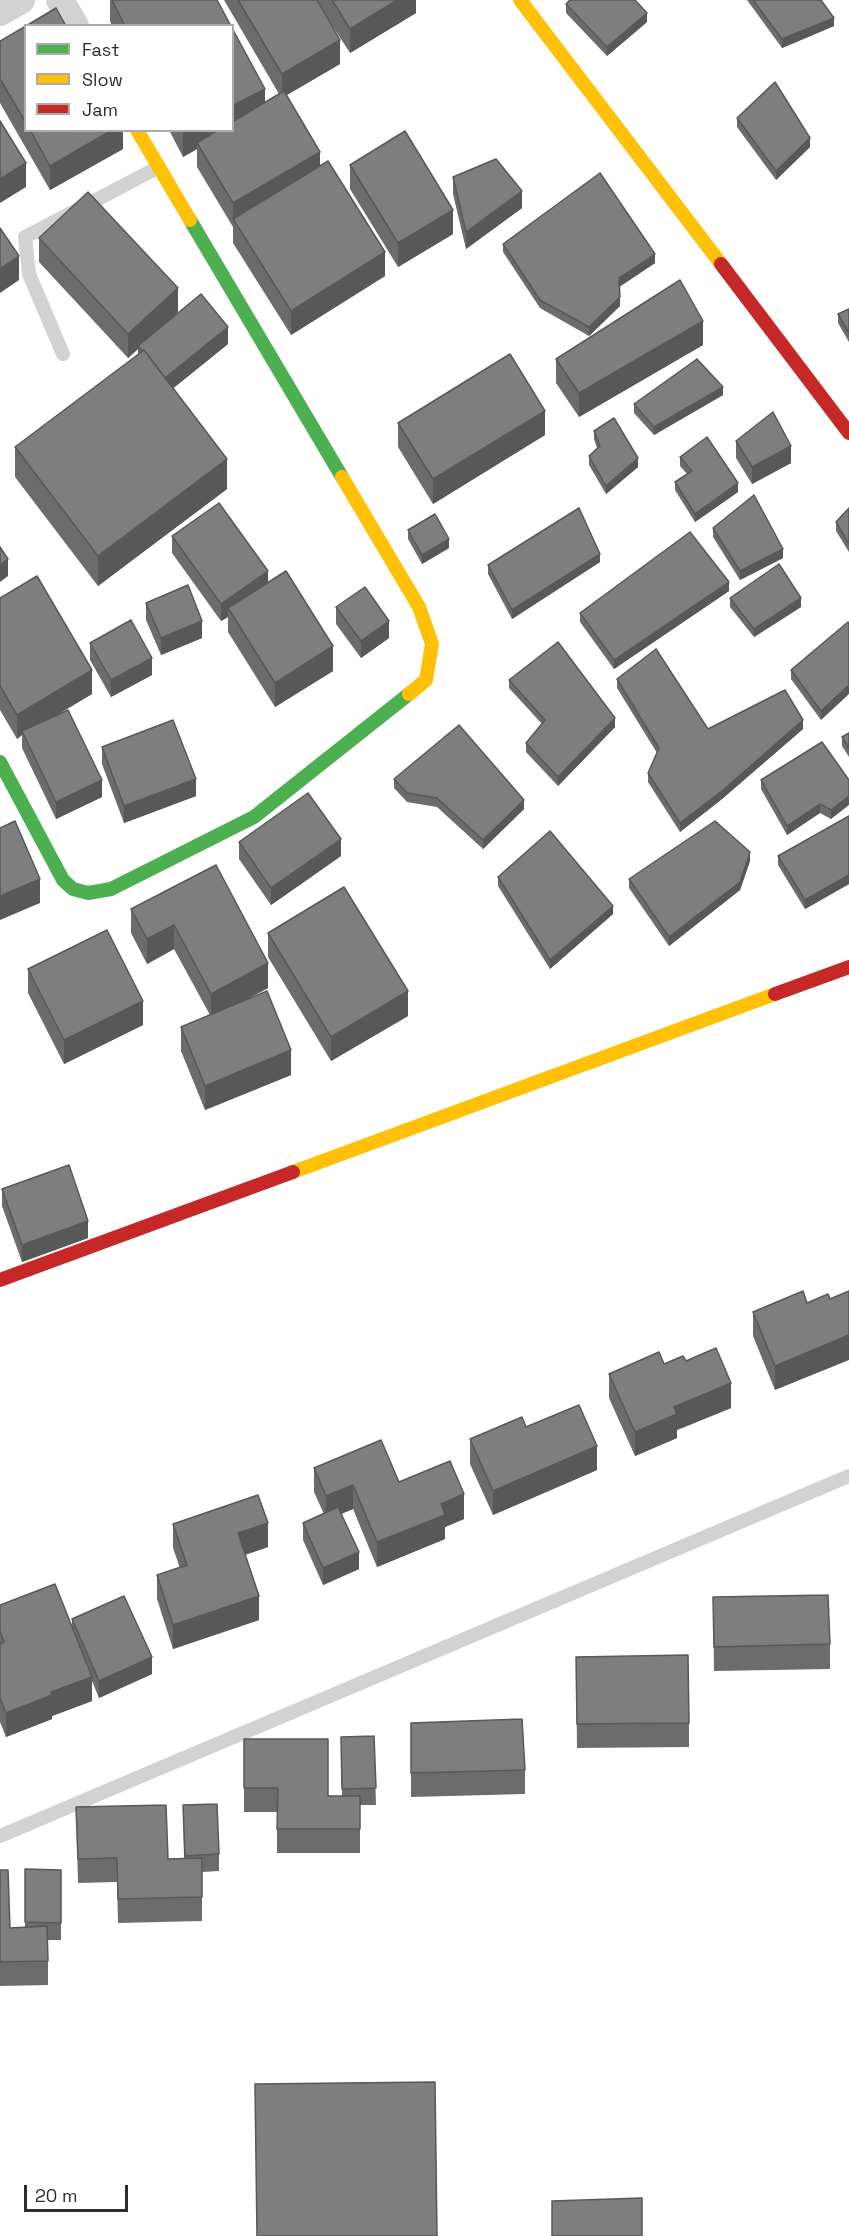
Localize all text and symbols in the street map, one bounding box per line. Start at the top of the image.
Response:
legend [24,24,234,132]
text: Fast [82,38,119,61]
text: Slow [82,68,123,91]
text: Jam [82,98,118,121]
scale bar [27,2173,130,2211]
text: 20 m [35,2184,78,2207]

